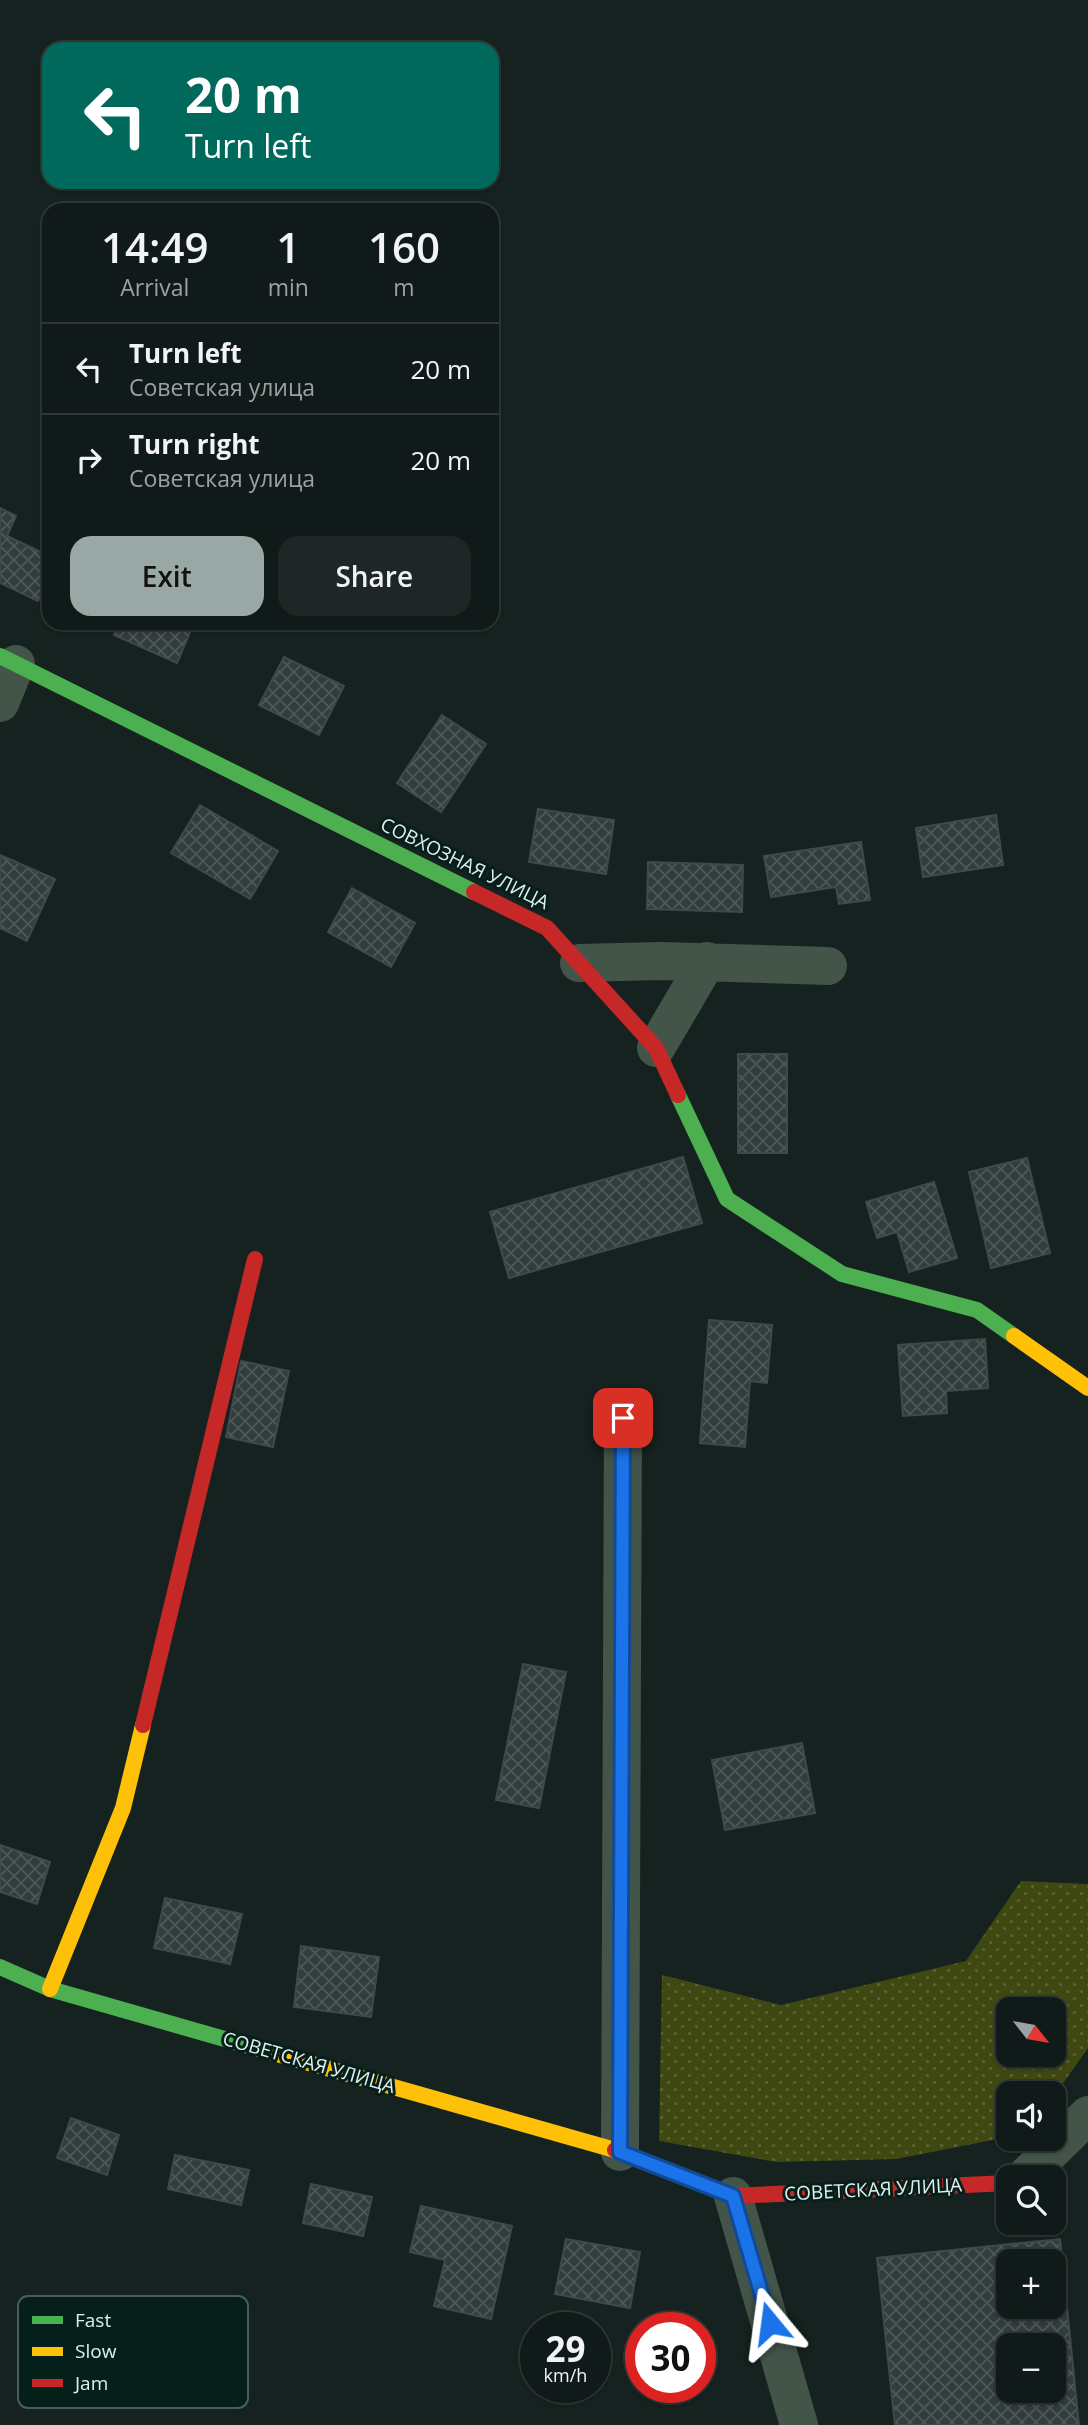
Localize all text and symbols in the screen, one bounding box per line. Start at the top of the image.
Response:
text: 20 m [185,61,302,127]
icon: left [70,70,161,161]
text: Turn left [185,124,311,167]
text: 14:49 [101,218,209,275]
text: 1 [276,218,300,275]
text: 160 [368,218,440,275]
text: Arrival [120,271,189,303]
text: min [268,271,309,303]
text: m [393,271,415,303]
text: Turn left [129,335,241,371]
icon: left [70,350,108,388]
text: 20 m [410,351,471,387]
text: Советская улица [129,371,315,403]
text: Turn right [129,426,260,462]
icon: right [70,441,108,479]
text: 20 m [410,442,471,478]
text: Советская улица [129,462,315,494]
button: Exit [70,536,264,616]
button: Share [278,536,471,616]
street label: СОВХОЗНАЯ УЛИЦА [376,811,554,915]
pin [593,1388,653,1448]
icon: arrive [604,1399,642,1437]
north arrow [996,1997,1066,2067]
map controls [996,1997,1066,2403]
street label: СОВЕТСКАЯ УЛИЦА [220,2025,398,2099]
button: sound [996,2081,1066,2151]
button: search [996,2165,1066,2235]
street label: СОВЕТСКАЯ УЛИЦА [783,2171,963,2207]
button: + [996,2249,1066,2319]
position arrow [733,2286,807,2360]
legend [18,2296,248,2408]
text: Fast [75,2307,111,2333]
speed limit sign: 30 [625,2312,716,2403]
text: 29 [545,2325,586,2372]
button: − [996,2333,1066,2403]
text: Slow [75,2338,117,2364]
text: km/h [544,2363,587,2387]
text: Jam [73,2370,108,2396]

